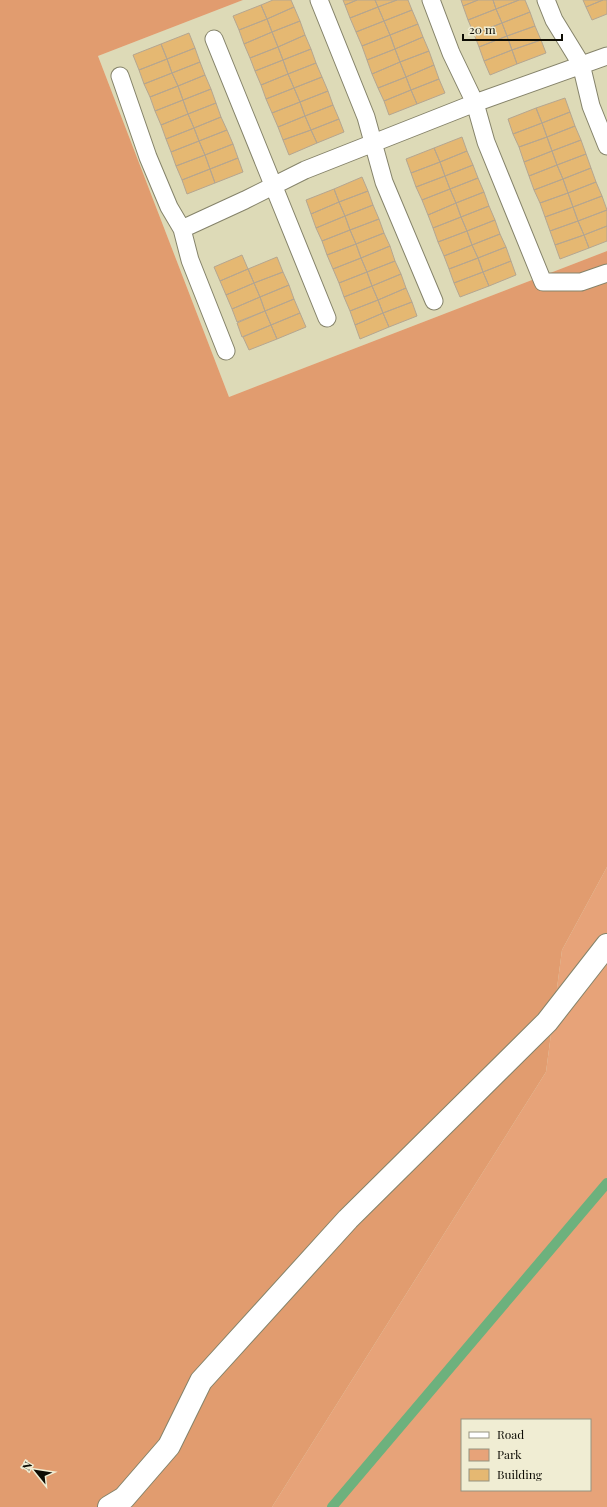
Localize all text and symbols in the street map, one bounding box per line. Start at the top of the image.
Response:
scale bar [463,16,562,42]
text: 20 m [469,21,496,37]
legend [461,1419,591,1491]
text: Road [497,1426,524,1442]
text: Park [497,1446,522,1462]
north arrow [16,1451,56,1491]
text: N [18,1459,35,1473]
text: Building [497,1466,543,1482]

